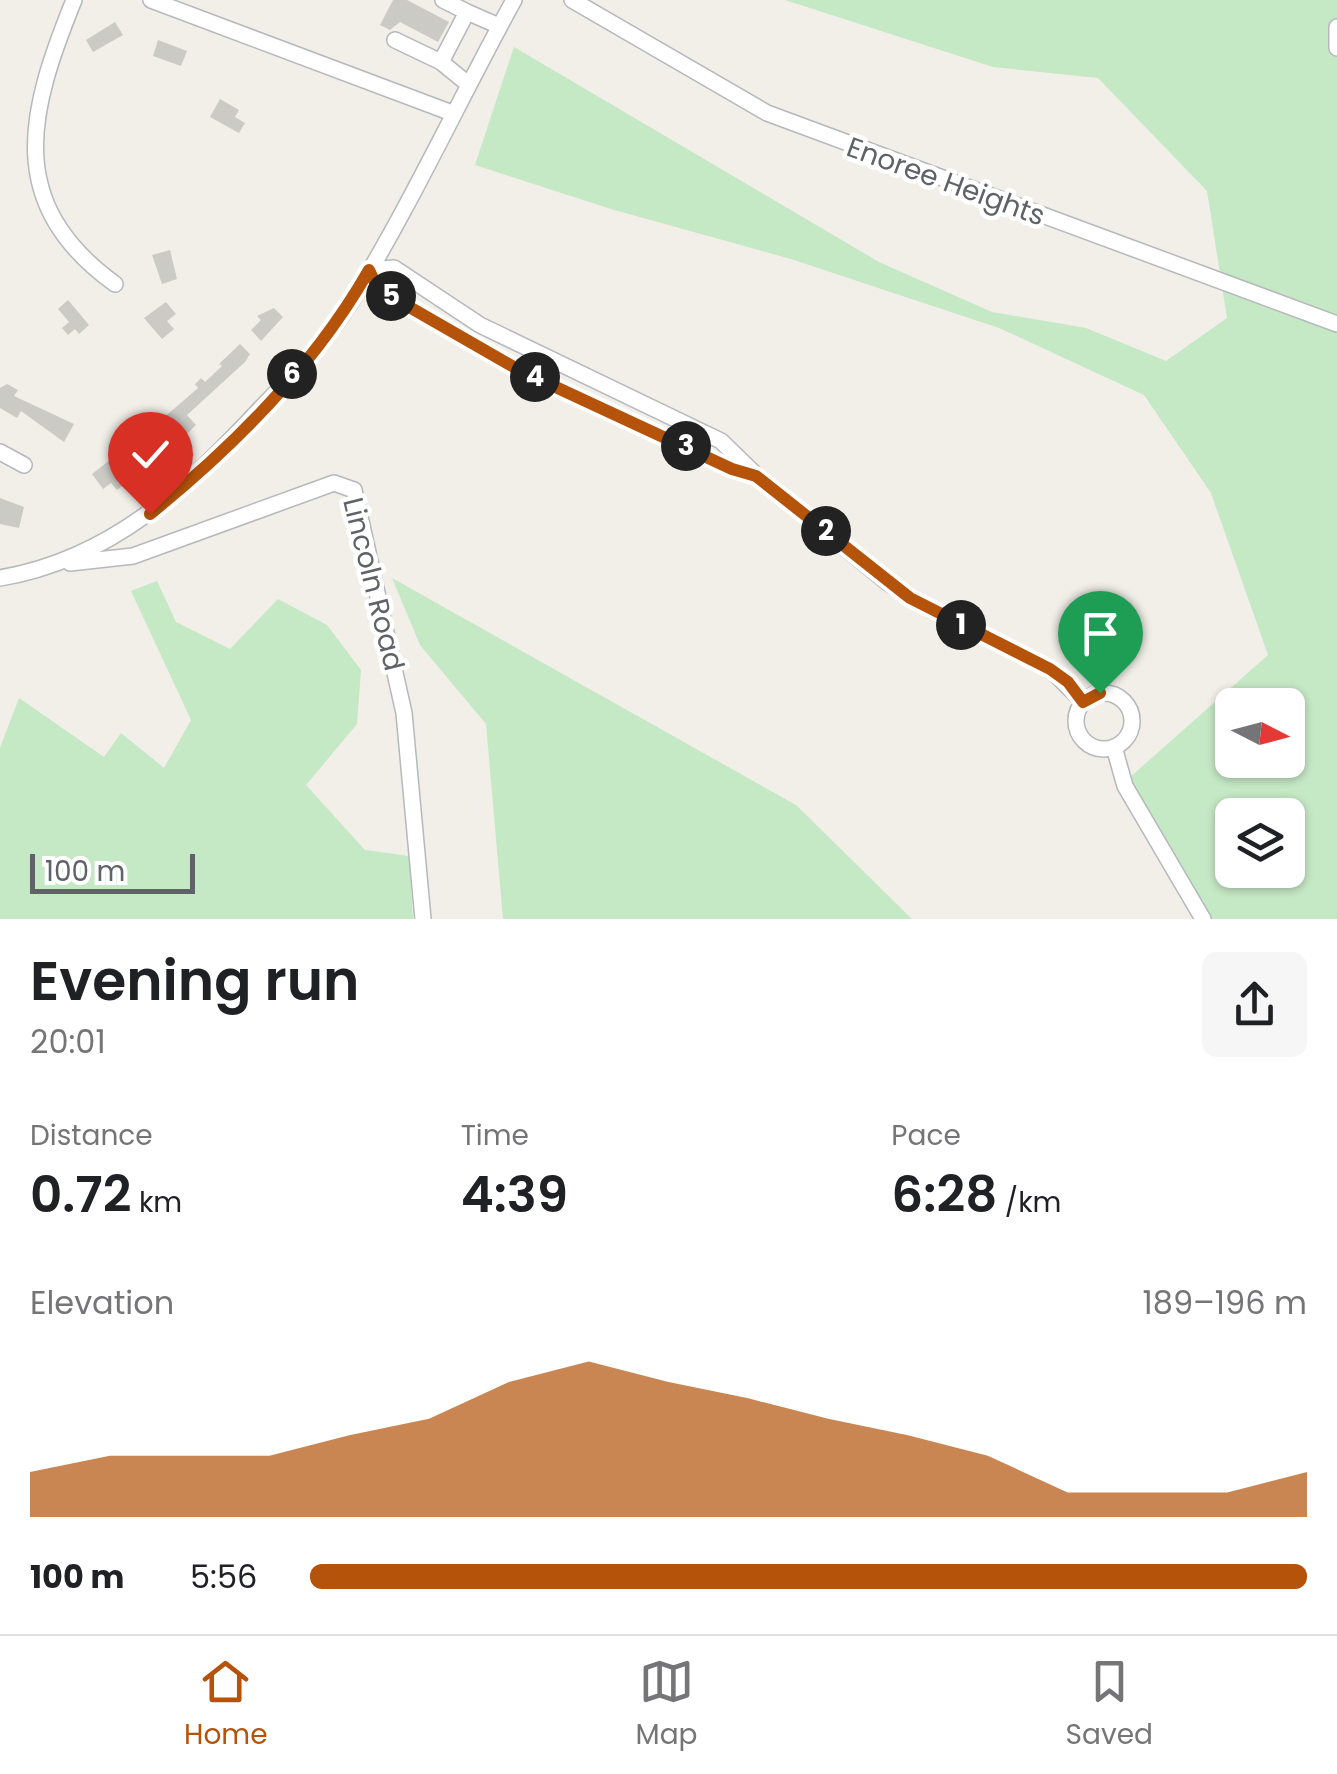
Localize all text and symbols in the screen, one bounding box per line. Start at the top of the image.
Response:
street label: Enoree Heights [841,128,1050,235]
pin: 5 [366,271,416,321]
text: 5 [382,276,400,315]
pin: 6 [267,349,317,399]
pin: 4 [510,352,560,402]
text: 6 [283,354,301,393]
text: 4 [526,357,544,396]
pin [108,412,193,515]
pin: 3 [661,421,711,471]
text: 3 [678,426,694,465]
icon: check [123,427,178,482]
street label: Lincoln Road [333,494,414,675]
pin: 2 [801,506,851,556]
text: 2 [818,511,834,550]
pin [1058,591,1143,694]
pin: 1 [936,600,986,650]
text: 1 [956,605,966,644]
icon: arrive [1073,606,1128,661]
north arrow [1215,688,1305,778]
map controls [1215,688,1305,888]
button: layers [1215,798,1305,888]
scale bar [30,849,195,894]
text: 100 m [45,852,125,891]
text: Evening run [30,942,359,1019]
button: share [1202,952,1307,1057]
text: 20:01 [30,1019,106,1064]
text: Distance [30,1116,153,1155]
text: Time [461,1116,529,1155]
text: Pace [891,1116,961,1155]
text: 0.72 [30,1159,131,1230]
text: 4:39 [461,1159,568,1230]
text: 6:28 [891,1159,997,1230]
text: km [131,1183,182,1222]
text: /km [997,1183,1061,1222]
text: Elevation [30,1280,174,1325]
text: 189–196 m [1143,1280,1307,1325]
text: 100 m [30,1554,124,1599]
text: 5:56 [190,1554,257,1599]
tab: Home [184,1654,268,1756]
tab: Map [636,1654,698,1756]
tab: Saved [1066,1654,1153,1756]

